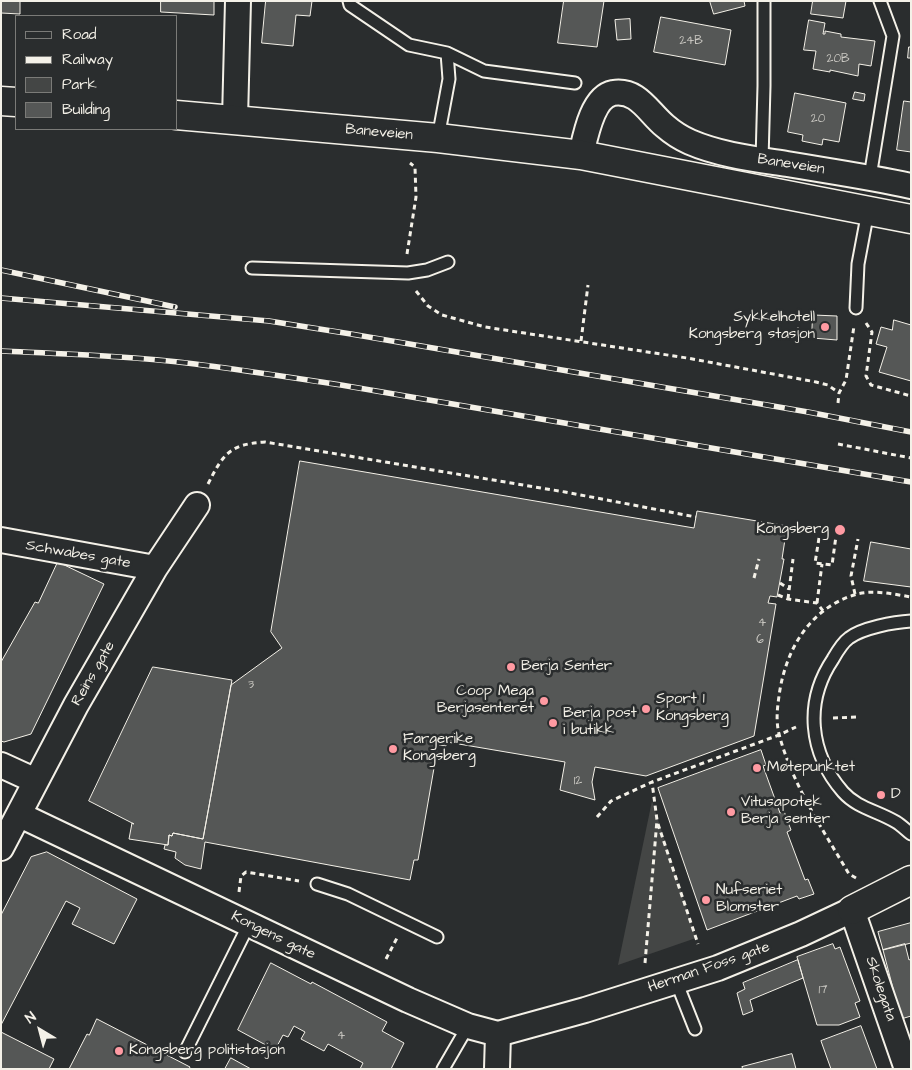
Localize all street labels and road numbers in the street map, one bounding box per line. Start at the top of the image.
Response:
street label: Baneveien [344,121,414,145]
street label: Baneveien [756,151,826,179]
street label: Schwabes gate [24,537,132,573]
street label: Reins gate [68,638,120,710]
street label: Kongens gate [228,908,318,964]
street label: Herman Foss gate [646,939,772,997]
street label: Skolegata [861,954,899,1024]

